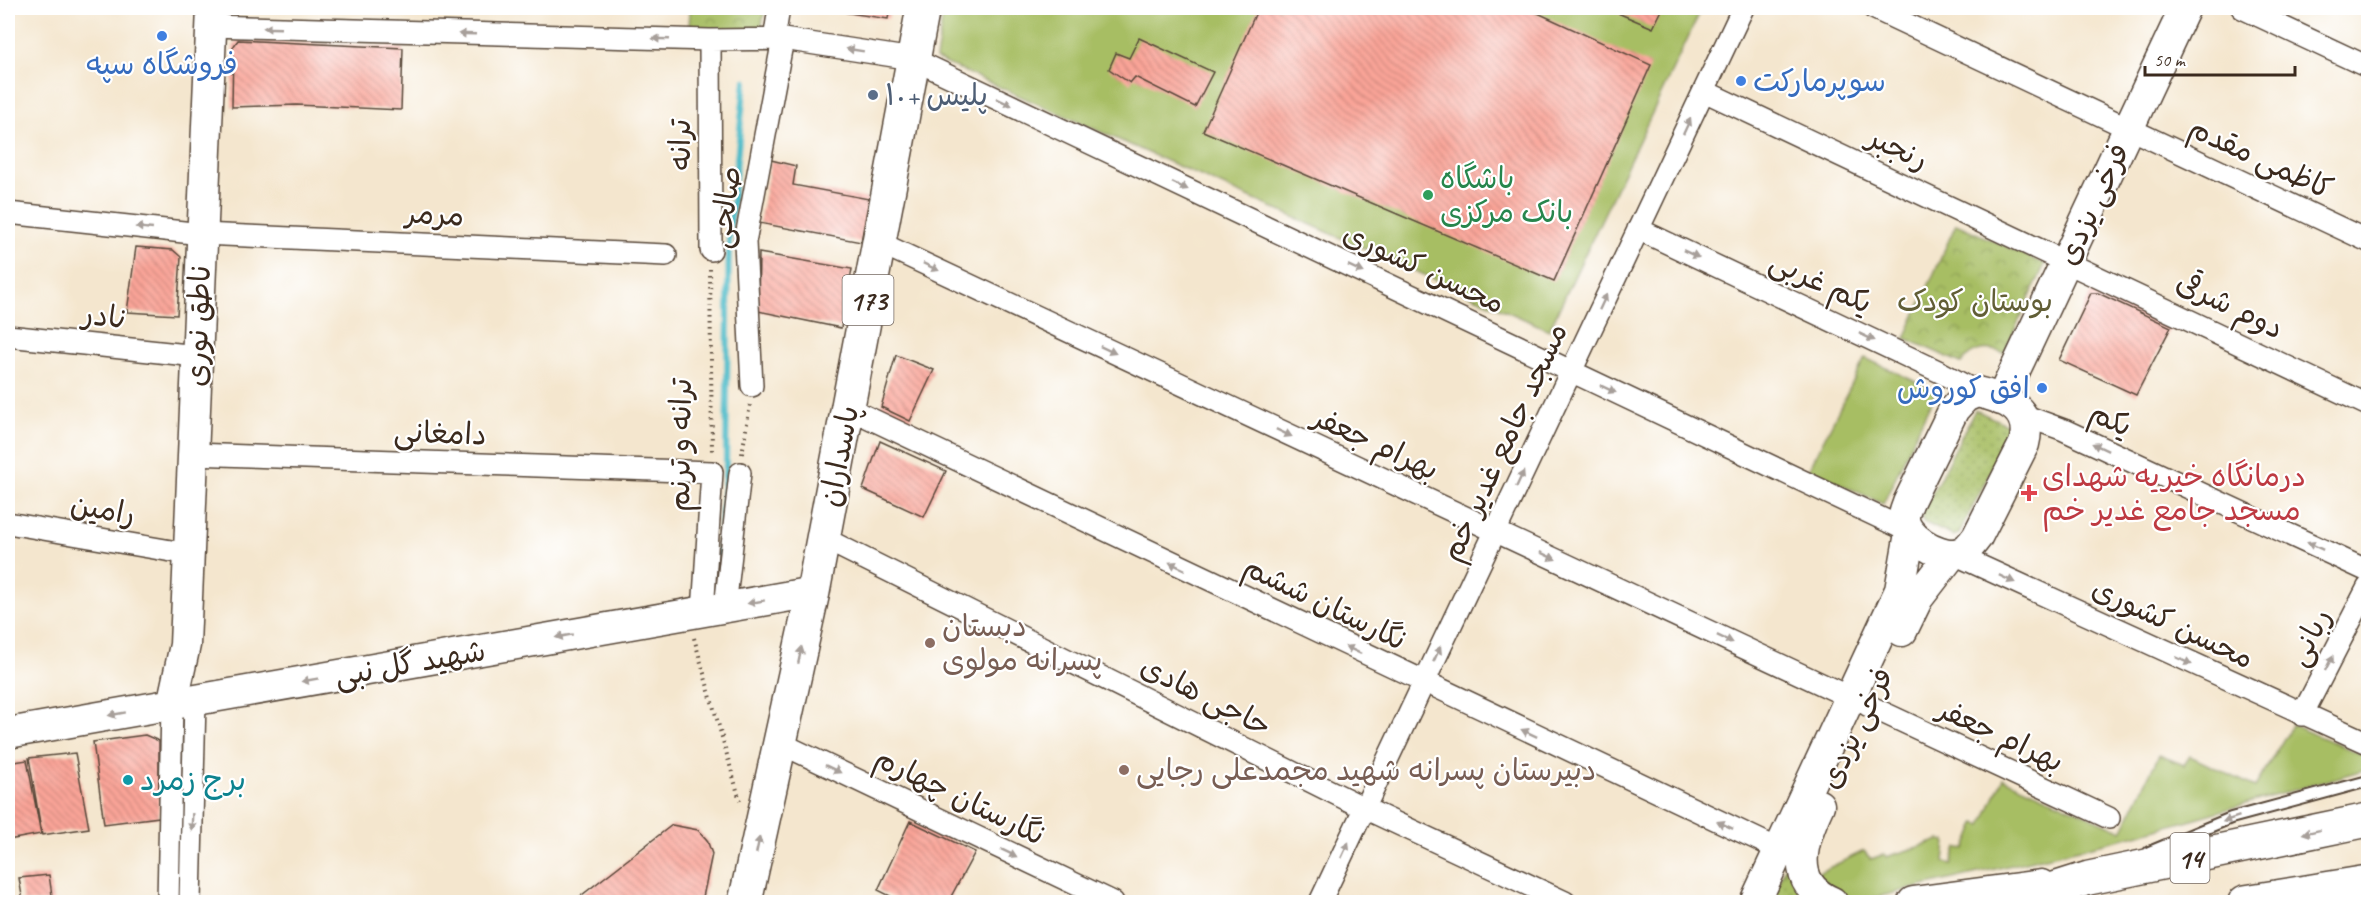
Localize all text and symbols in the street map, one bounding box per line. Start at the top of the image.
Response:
one-way arrow [262,23,281,33]
marker: فروشگاه سپه [155,29,169,43]
one-way arrow [457,29,476,38]
one-way arrow [652,34,671,44]
scale bar [2145,39,2295,77]
place label: فروشگاه سپه [86,45,238,83]
one-way arrow [846,45,865,54]
text: 50 m [2154,49,2187,71]
place label: سوپرمارکت [1753,62,1886,100]
marker: سوپرمارکت [1734,74,1748,88]
place label: پلیس +۱۰ [885,76,988,114]
marker: پلیس +۱۰ [866,88,880,102]
one-way arrow [996,97,1013,106]
street label: کاظمی مقدم [2182,108,2339,211]
street label: رنجبر [1859,116,1935,179]
street label: ترانه [661,118,699,171]
one-way arrow [1682,118,1691,135]
street label: فرخی یزدی [2048,137,2138,271]
place label: باشگاه بانک مرکزی [1440,159,1573,231]
street label: صالحی [700,163,750,251]
one-way arrow [1172,181,1189,190]
marker: باشگاه بانک مرکزی [1421,188,1435,202]
street label: مرمر [402,193,465,235]
street label: محسن کشوری [1337,214,1511,322]
one-way arrow [135,223,154,232]
street label: یکم غربی [1762,242,1878,325]
one-way arrow [1683,249,1700,258]
one-way arrow [923,262,940,271]
street label: دوم شرقی [2168,263,2290,351]
street label: ناطق نوری [177,265,219,387]
one-way arrow [1348,265,1365,274]
road number: 173 [842,275,894,325]
park label: بوستان کودک [1897,282,2053,320]
street label: نادر [77,294,130,337]
one-way arrow [1599,294,1608,311]
street label: مسجد جامع غدیر خم [1432,317,1579,569]
one-way arrow [1859,333,1876,342]
one-way arrow [1099,345,1116,354]
place label: افق کوروش [1897,369,2030,407]
street label: ترانه و ترنم [660,378,703,512]
marker: افق کوروش [2035,381,2049,395]
one-way arrow [1600,384,1617,393]
street label: یکم [2082,393,2138,448]
street label: بهرام جعفر [1303,396,1445,492]
street label: پاسداران [811,402,867,510]
street label: دامغانی [393,412,487,454]
one-way arrow [1276,428,1293,437]
one-way arrow [2092,442,2109,451]
place label: درمانگاه خیریه شهدای مسجد جامع غدیر خم [2042,457,2306,532]
one-way arrow [1515,469,1525,487]
marker: درمانگاه خیریه شهدای مسجد جامع غدیر خم [2020,484,2038,502]
street label: رامین [68,485,138,533]
one-way arrow [2307,542,2324,551]
street label: نگارستان ششم [1236,547,1413,661]
one-way arrow [1540,552,1557,561]
one-way arrow [1168,561,1185,570]
street label: محسن کشوری [2086,569,2260,677]
one-way arrow [1999,574,2016,583]
one-way arrow [746,598,765,607]
street label: ربانی [2278,602,2340,672]
place label: دبستان پسرانه مولوی [942,607,1103,679]
street label: شهید گل نبی [332,631,488,695]
one-way arrow [554,632,573,641]
one-way arrow [1716,634,1733,643]
marker: دبستان پسرانه مولوی [923,636,937,650]
one-way arrow [1344,645,1361,654]
one-way arrow [795,646,805,664]
one-way arrow [1432,646,1441,663]
street label: حاجی هادی [1134,647,1278,745]
one-way arrow [2324,655,2334,672]
one-way arrow [2175,656,2193,666]
street label: فرخی یزدی [1810,661,1902,795]
one-way arrow [300,676,319,685]
street label: بهرام جعفر [1928,688,2070,784]
one-way arrow [108,710,127,719]
one-way arrow [1520,729,1537,738]
street label: نگارستان چهارم [867,738,1051,856]
place label: دبیرستان پسرانه شهید مجمدعلی رجایی [1136,751,1596,789]
place label: برج زمرد [140,761,246,800]
one-way arrow [824,763,842,773]
marker: دبیرستان پسرانه شهید مجمدعلی رجایی [1117,763,1131,777]
marker: برج زمرد [121,773,135,787]
one-way arrow [187,812,197,831]
one-way arrow [2222,814,2240,824]
one-way arrow [1716,820,1733,829]
one-way arrow [2302,828,2321,837]
road number: 14 [2170,833,2210,883]
one-way arrow [754,836,763,855]
one-way arrow [1340,841,1349,858]
one-way arrow [1000,848,1017,857]

